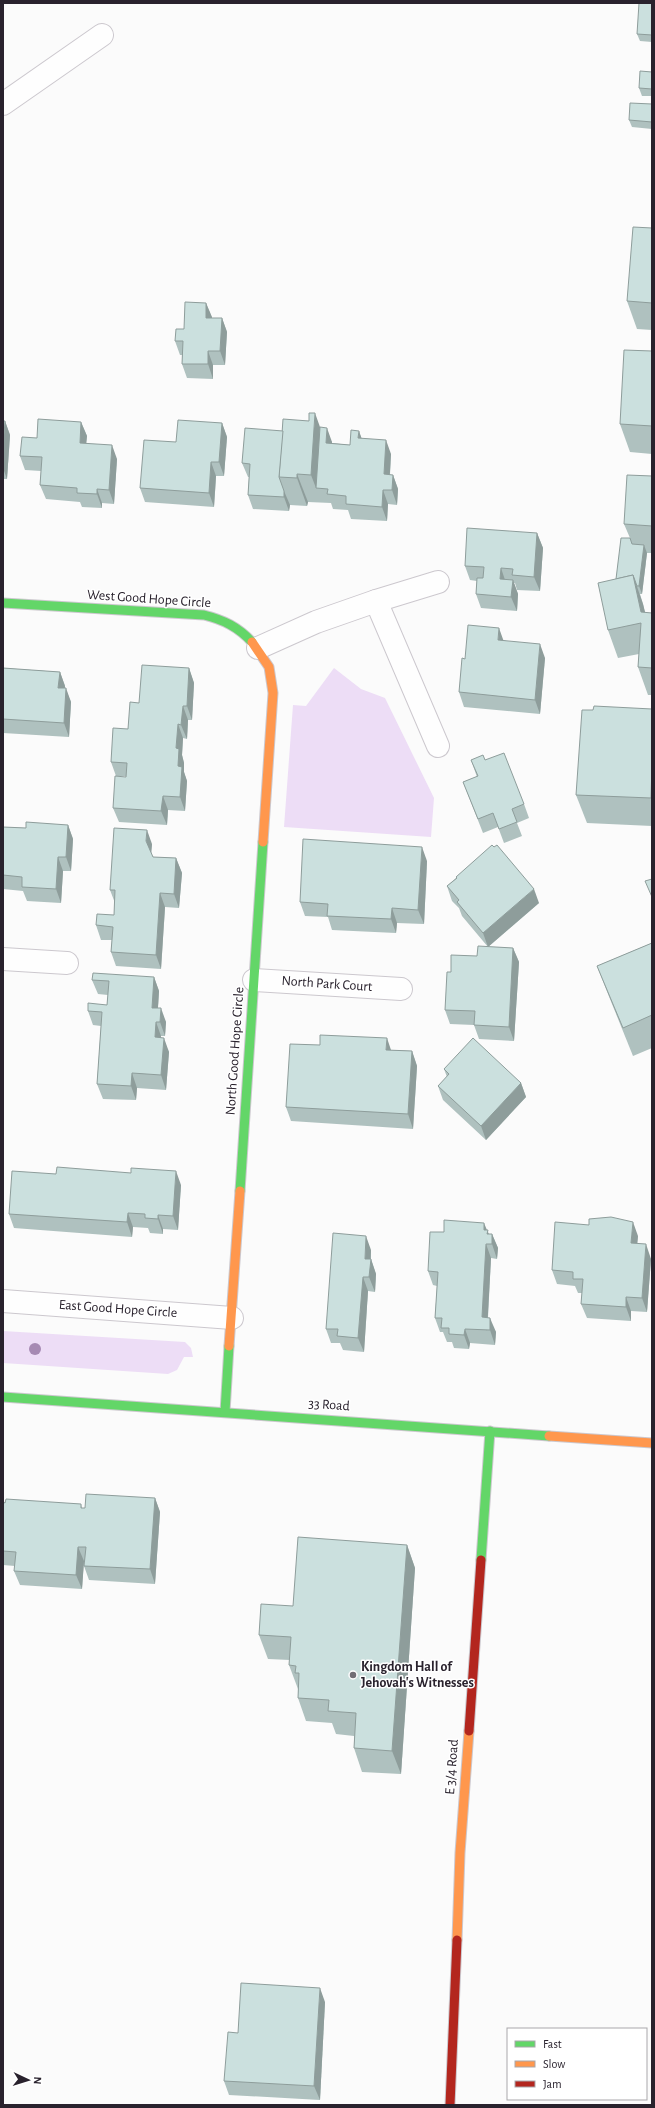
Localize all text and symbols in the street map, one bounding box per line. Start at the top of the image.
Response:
street label: West Good Hope Circle [87,588,211,610]
street label: North Park Court [281,974,373,994]
street label: North Good Hope Circle [224,986,246,1116]
street label: East Good Hope Circle [58,1298,178,1320]
street label: 33 Road [308,1397,350,1413]
place label: Kingdom Hall of Jehovah's Witnesses [361,1660,474,1690]
marker: Kingdom Hall of Jehovah's Witnesses [348,1670,358,1680]
street label: E 3/4 Road [443,1739,461,1795]
legend [507,2028,647,2100]
text: Fast [543,2038,562,2050]
text: Slow [543,2058,565,2070]
north arrow [8,2060,48,2100]
text: N [32,2076,43,2085]
text: Jam [543,2078,562,2090]

